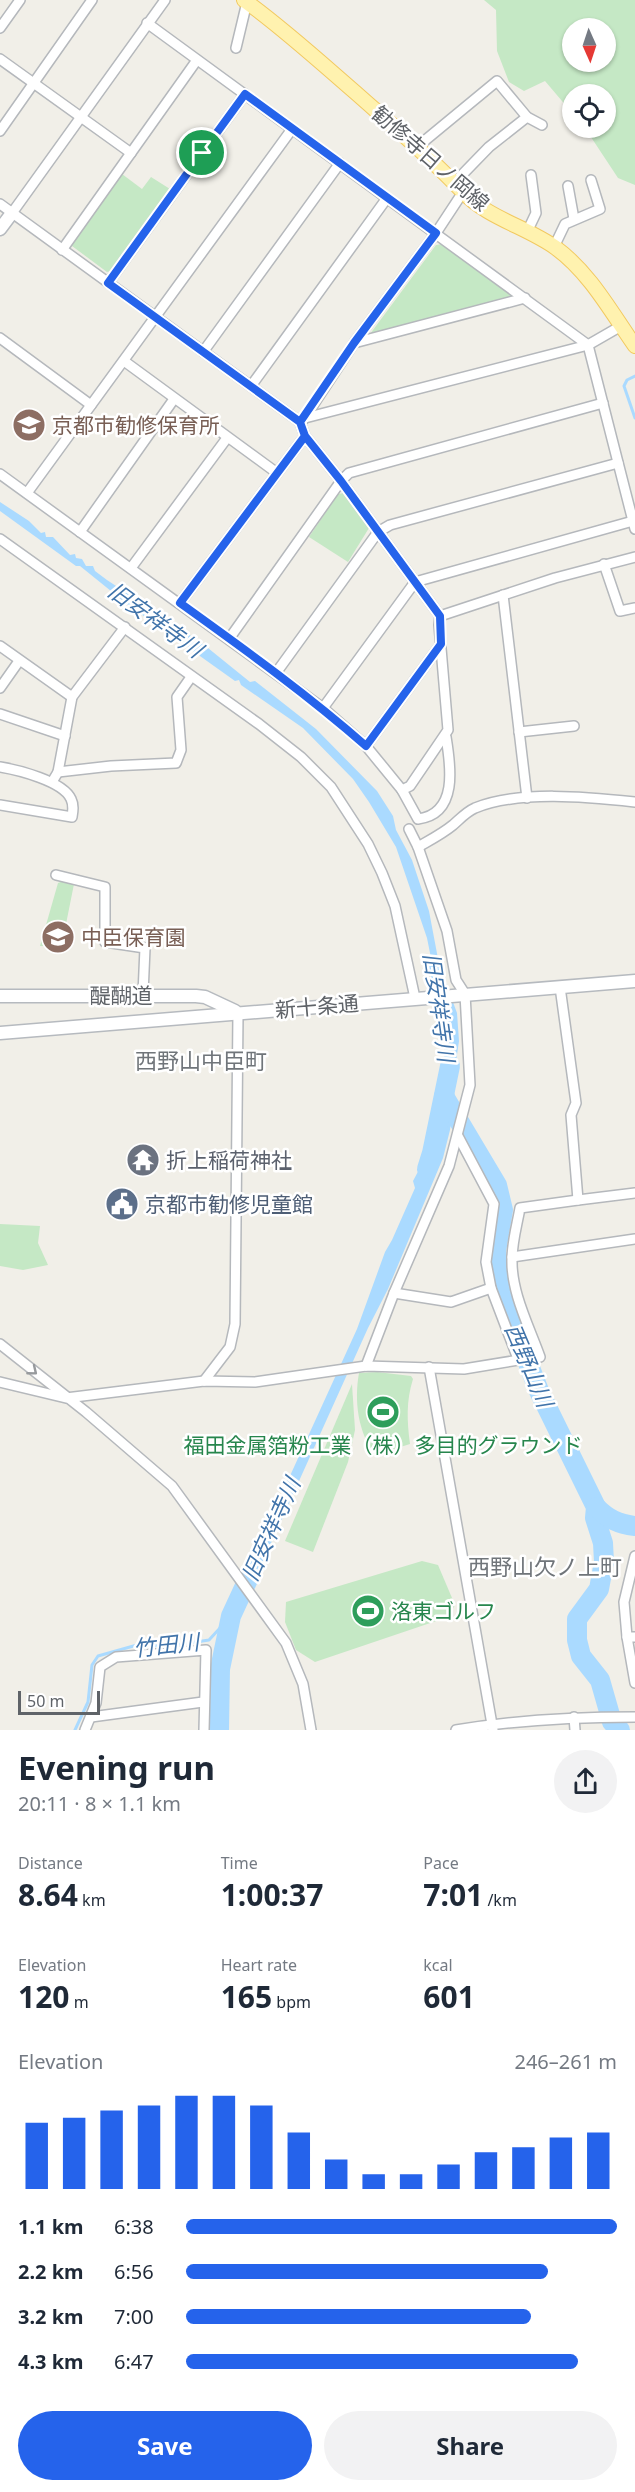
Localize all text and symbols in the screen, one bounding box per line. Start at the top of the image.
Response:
north arrow [562,18,616,72]
map controls [562,18,616,138]
button: locate [562,84,616,138]
street label: 勧修寺日ノ岡線 [366,99,496,217]
pin [176,127,227,178]
icon: arrive [185,136,218,169]
school or university icon: 京都市勧修保育所 [11,407,47,443]
place label: 京都市勧修保育所 [52,411,220,439]
water label: 旧安祥寺川 [103,575,211,665]
school or university icon: 中臣保育園 [40,919,76,955]
place label: 中臣保育園 [81,923,186,951]
water label: 旧安祥寺川 [417,950,463,1066]
street label: 醍醐道 [90,981,153,1009]
street label: 新十条通 [274,988,360,1024]
district label: 西野山中臣町 [135,1045,267,1075]
temple icon: 折上稲荷神社 [125,1142,161,1178]
place label: 折上稲荷神社 [166,1146,292,1174]
public building icon: 京都市勧修児童館 [104,1186,140,1222]
place label: 京都市勧修児童館 [145,1190,313,1218]
water label: 西野山川 [499,1319,562,1413]
one-way arrow [26,1363,37,1374]
sports icon: 福田金属箔粉工業（株）多目的グラウンド [365,1394,401,1430]
place label: 福田金属箔粉工業（株）多目的グラウンド [184,1431,583,1459]
water label: 旧安祥寺川 [234,1471,307,1585]
district label: 西野山欠ノ上町 [468,1551,622,1581]
sports icon: 洛東ゴルフ [350,1593,386,1629]
place label: 洛東ゴルフ [391,1597,496,1625]
water label: 竹田川 [132,1625,202,1662]
scale bar [18,1688,100,1716]
text: 50 m [27,1690,64,1712]
text: Evening run [18,1745,215,1790]
button: share [554,1750,617,1813]
text: 20:11 · 8 × 1.1 km [18,1790,181,1817]
text: Distance [18,1852,83,1874]
text: Time [221,1852,258,1874]
text: Pace [423,1852,459,1874]
text: 8.64 [18,1874,78,1915]
text: 1:00:37 [221,1874,323,1915]
text: 7:01 [423,1874,483,1915]
text: km [78,1889,106,1911]
text: /km [483,1889,517,1911]
text: Elevation [18,1954,86,1976]
text: Heart rate [221,1954,297,1976]
text: kcal [423,1954,453,1976]
text: 120 [18,1976,69,2017]
text: 165 [221,1976,272,2017]
text: 601 [423,1976,475,2017]
text: m [69,1991,89,2013]
text: bpm [272,1991,311,2013]
text: Elevation [18,2048,103,2075]
text: 246–261 m [514,2048,617,2075]
text: 1.1 km [18,2213,84,2240]
text: 6:38 [114,2213,154,2240]
text: 2.2 km [18,2258,84,2285]
text: 6:56 [114,2258,154,2285]
text: 3.2 km [18,2303,84,2330]
text: 7:00 [114,2303,154,2330]
text: 4.3 km [18,2348,84,2375]
text: 6:47 [114,2348,154,2375]
button: Save [18,2411,312,2480]
button: Share [324,2411,617,2480]

